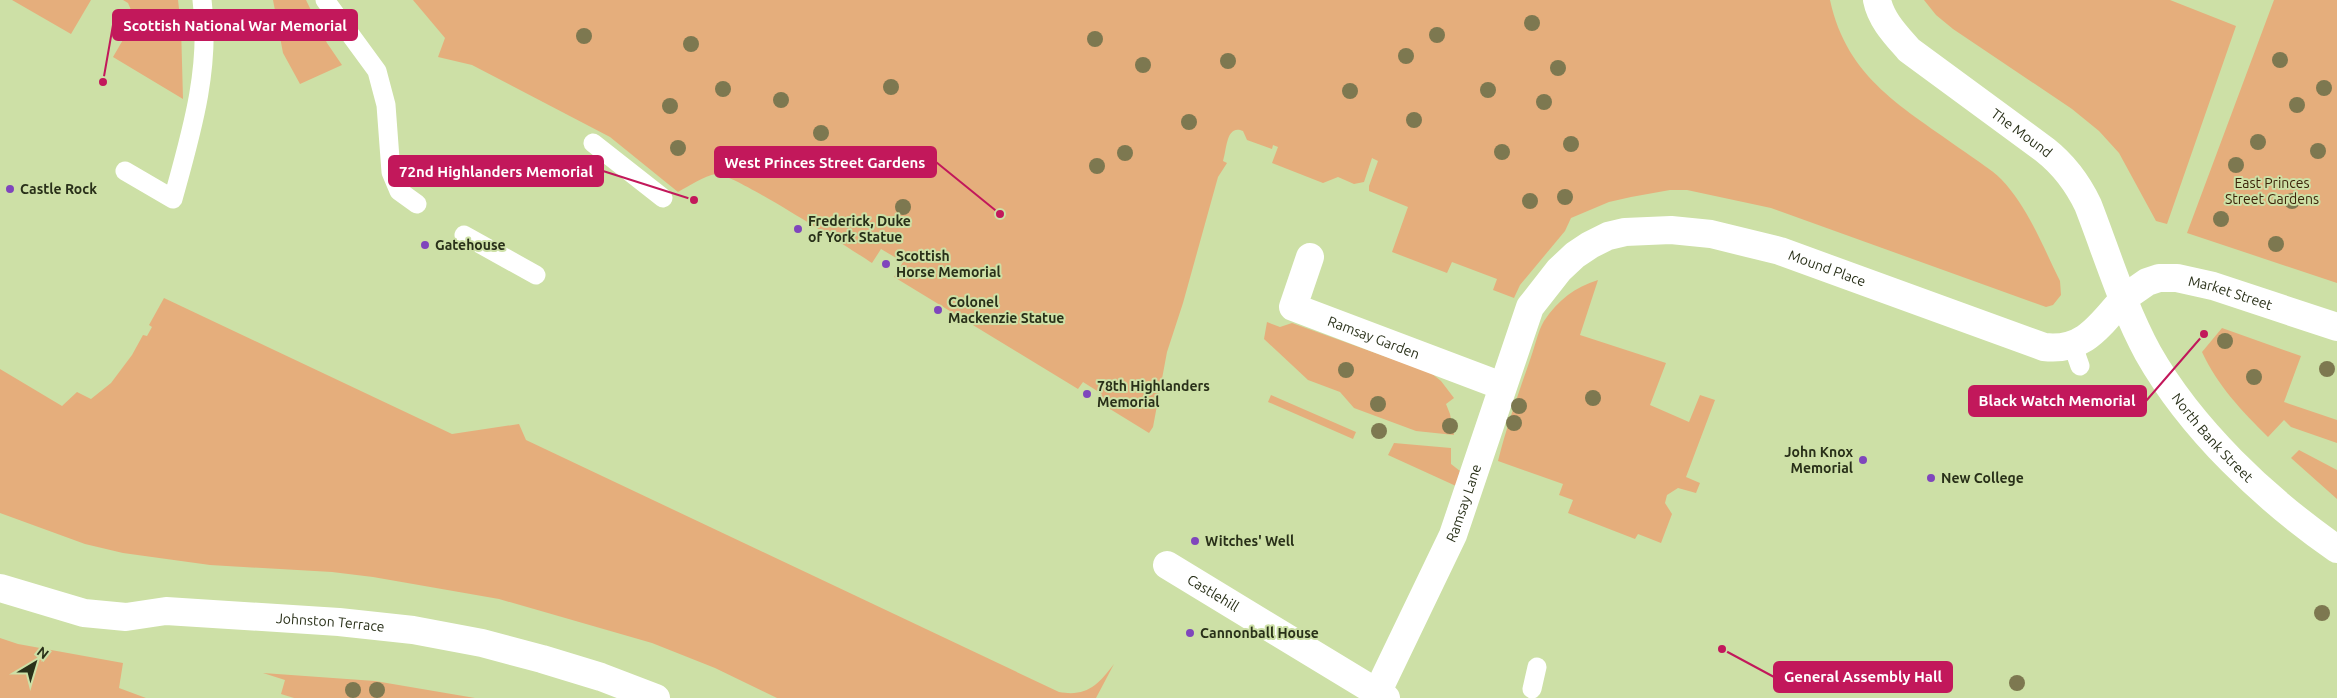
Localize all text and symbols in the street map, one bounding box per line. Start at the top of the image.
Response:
callout: Scottish National War Memorial [113,10,357,40]
text: Scottish National War Memorial [123,17,347,34]
street label: The Mound [1988,105,2055,161]
callout: West Princes Street Gardens [715,147,936,177]
text: West Princes Street Gardens [725,154,925,171]
callout: 72nd Highlanders Memorial [389,156,603,186]
text: 72nd Highlanders Memorial [399,163,593,180]
park label: East Princes Street Gardens [2225,175,2319,207]
place label: Castle Rock [20,181,97,197]
marker: Castle Rock [4,183,16,195]
place label: Frederick, Duke of York Statue [808,213,911,245]
marker: Frederick, Duke of York Statue [792,223,804,235]
place label: Gatehouse [435,237,506,253]
marker: Gatehouse [419,239,431,251]
street label: Mound Place [1786,247,1868,290]
place label: Scottish Horse Memorial [896,248,1001,280]
marker: Scottish Horse Memorial [880,258,892,270]
street label: Market Street [2187,273,2275,313]
place label: Colonel Mackenzie Statue [948,294,1064,326]
marker: Colonel Mackenzie Statue [932,304,944,316]
street label: Ramsay Garden [1325,313,1422,362]
place label: 78th Highlanders Memorial [1097,378,1210,410]
callout: Black Watch Memorial [1969,386,2146,416]
marker: 78th Highlanders Memorial [1081,388,1093,400]
street label: North Bank Street [2169,390,2257,486]
text: Black Watch Memorial [1979,392,2136,409]
place label: John Knox Memorial [1784,444,1853,476]
marker: John Knox Memorial [1857,454,1869,466]
street label: Ramsay Lane [1443,462,1484,545]
place label: New College [1941,470,2024,486]
marker: New College [1925,472,1937,484]
place label: Witches' Well [1205,533,1294,549]
marker: Witches' Well [1189,535,1201,547]
street label: Castlehill [1184,571,1242,615]
street label: Johnston Terrace [276,610,385,635]
place label: Cannonball House [1200,625,1319,641]
marker: Cannonball House [1184,627,1196,639]
north arrow [10,638,60,688]
text: N [34,643,52,662]
callout: General Assembly Hall [1774,662,1952,692]
text: General Assembly Hall [1784,668,1943,685]

